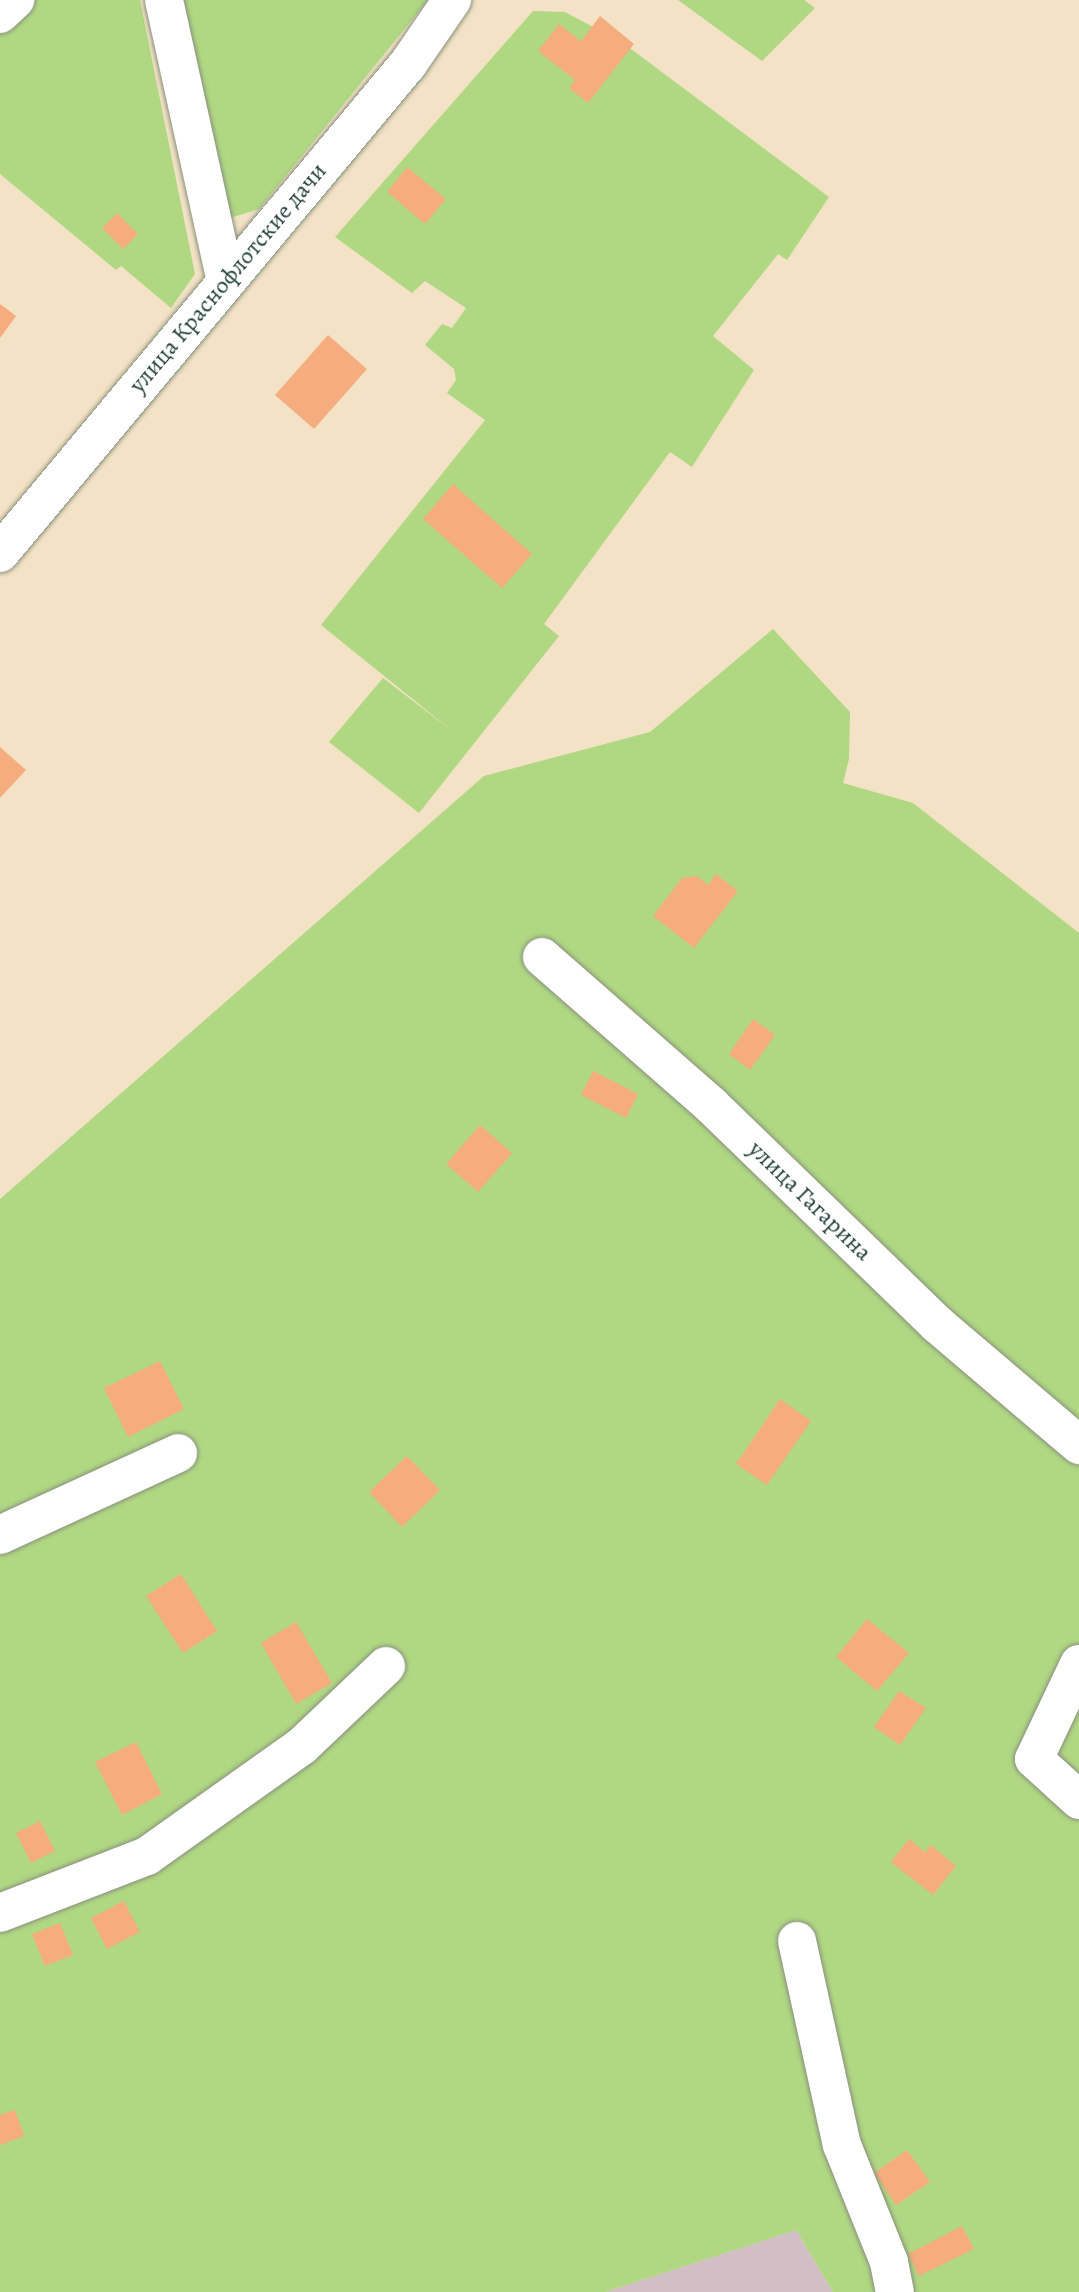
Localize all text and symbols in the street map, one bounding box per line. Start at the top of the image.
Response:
street label: улица Краснофлотские дачи [123,157,333,399]
street label: улица Гагарина [742,1135,878,1267]

